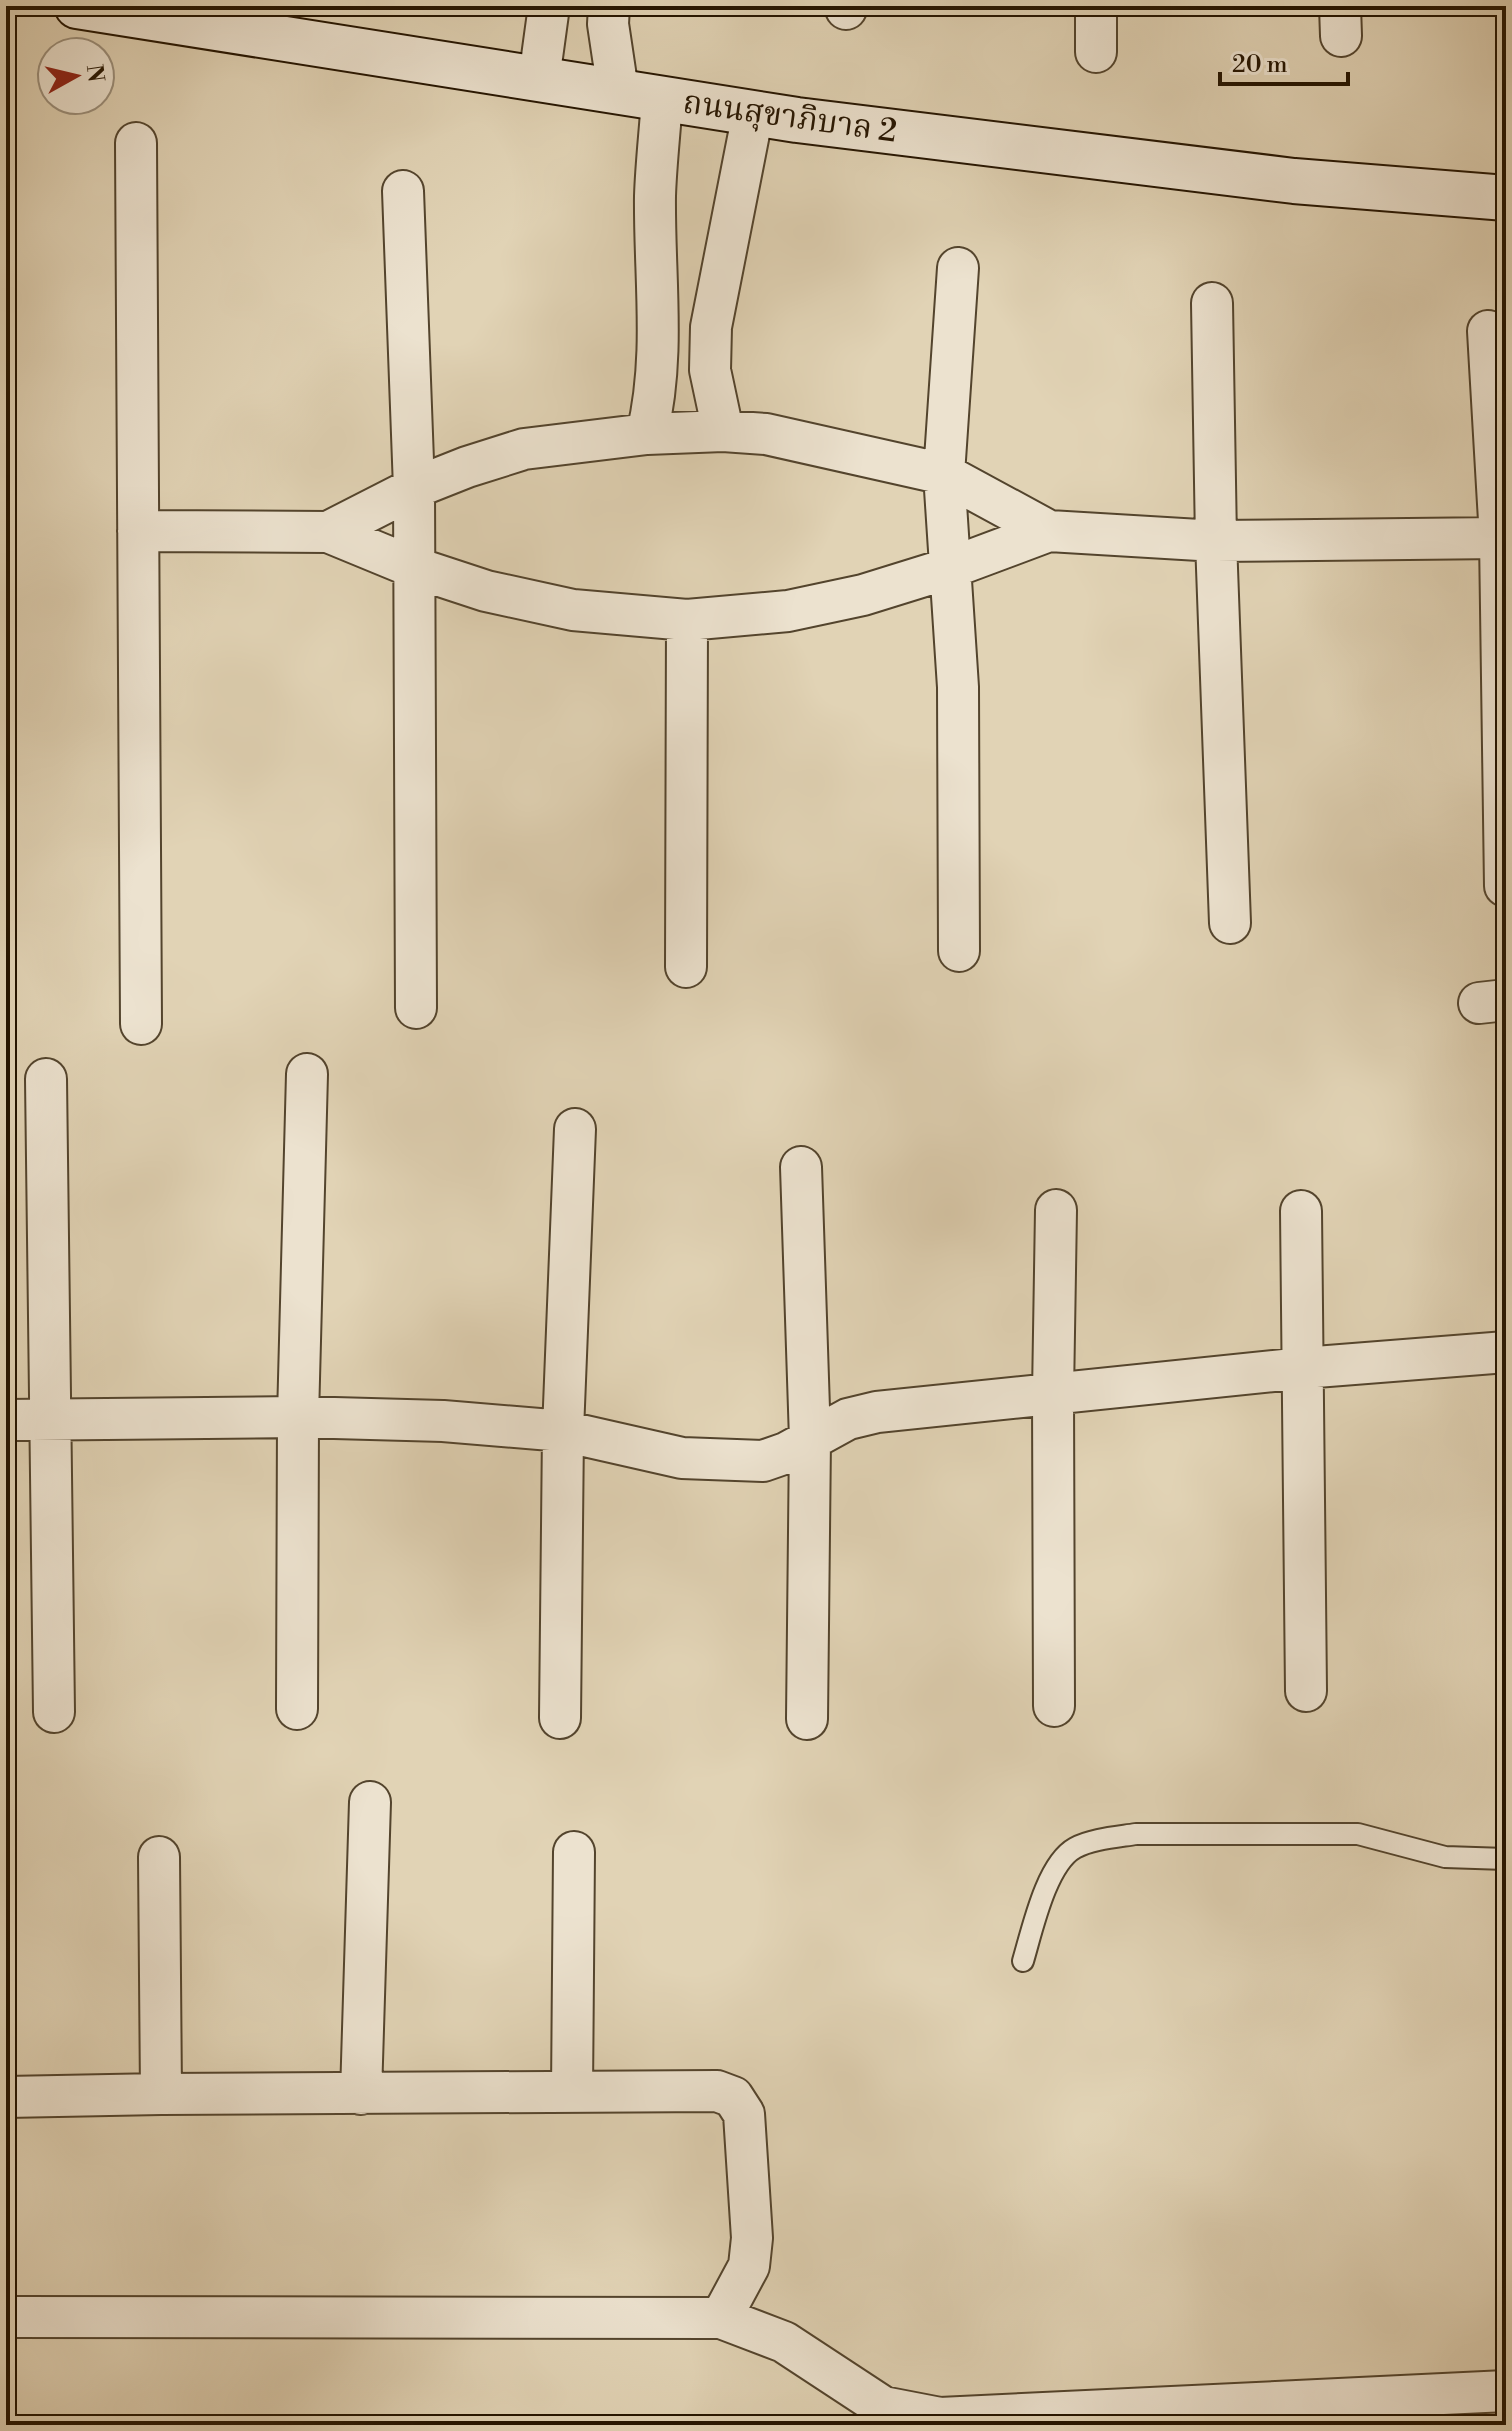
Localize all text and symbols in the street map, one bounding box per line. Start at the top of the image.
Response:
north arrow [36,36,116,116]
scale bar [1220,36,1348,86]
text: 20 m [1232,50,1288,80]
text: N [80,63,109,85]
street label: ถนนสุขาภิบาล 2 [680,82,900,152]

